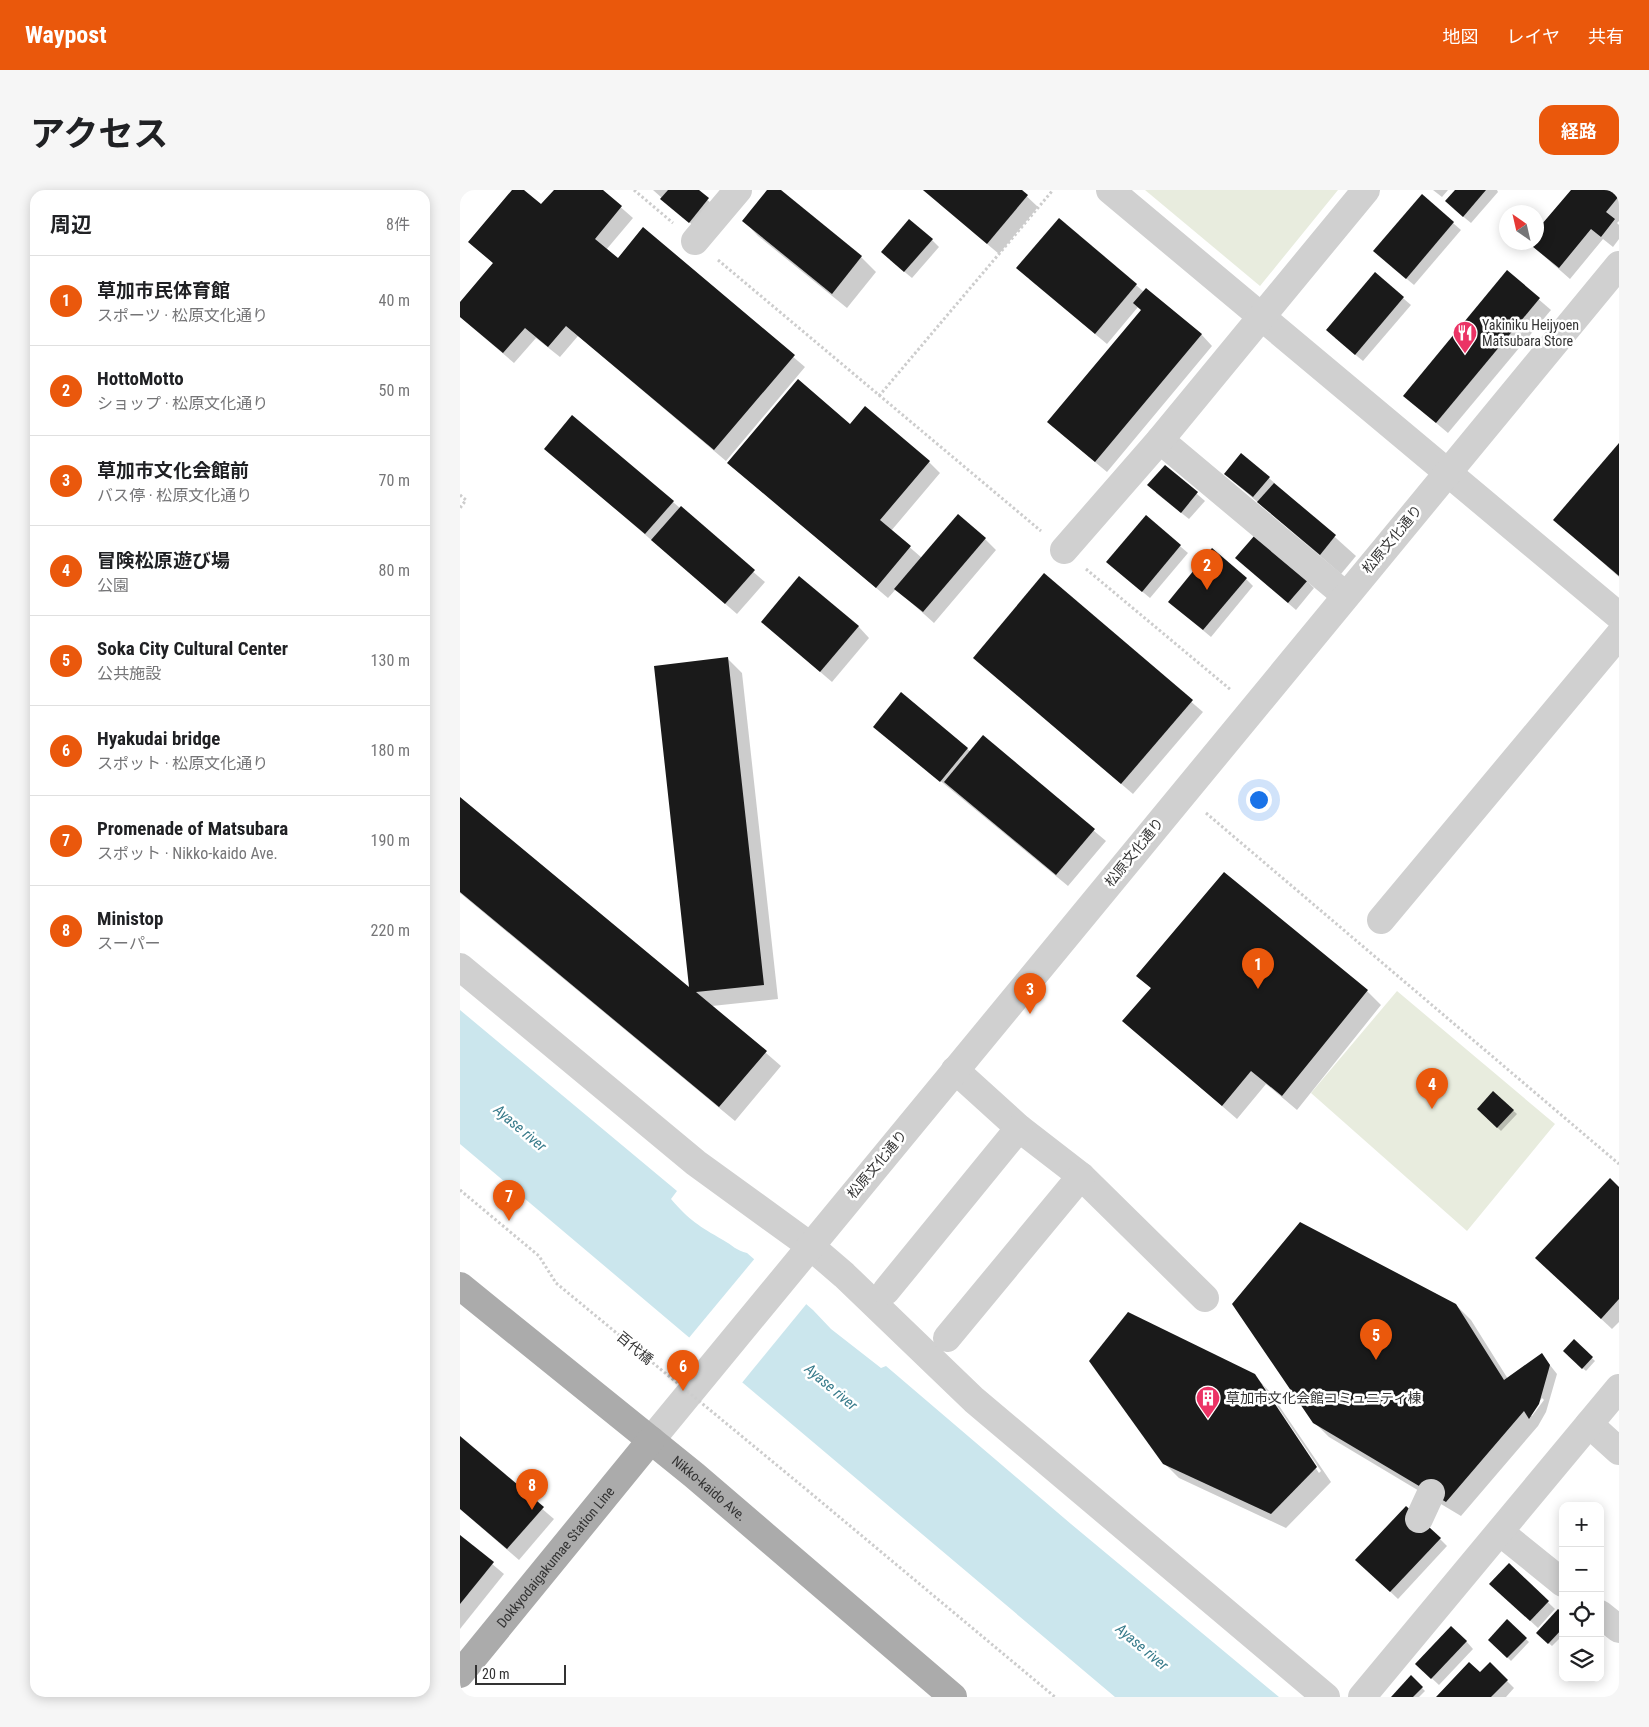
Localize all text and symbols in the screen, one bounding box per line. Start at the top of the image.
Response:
text: Waypost [25,21,107,49]
text: 地図 [1443,26,1479,47]
text: レイヤ [1507,26,1560,47]
text: 共有 [1588,26,1624,47]
button: 経路 [1539,105,1619,155]
text: アクセス [30,114,168,155]
north arrow [1499,205,1544,250]
text: 周辺 [50,213,92,237]
text: 8件 [386,215,410,234]
text: 草加市民体育館 [97,279,230,302]
text: 1 [62,291,70,310]
text: 40 m [378,291,410,310]
text: スポーツ · 松原文化通り [97,306,268,325]
place label: Yakiniku Heijyoen Matsubara Store [1482,317,1579,349]
restaurant icon: Yakiniku Heijyoen Matsubara Store [1452,320,1478,354]
text: HottoMotto [97,367,184,390]
text: 2 [62,381,70,400]
text: 50 m [378,381,410,400]
text: ショップ · 松原文化通り [97,394,268,413]
text: 草加市文化会館前 [97,459,249,482]
text: 3 [62,471,70,490]
text: 70 m [378,471,410,490]
text: バス停 · 松原文化通り [97,486,252,505]
street label: 松原文化通り [1359,502,1425,576]
text: 冒険松原遊び場 [97,549,230,572]
pin: 2 [1191,549,1223,590]
text: 4 [62,561,70,580]
text: 80 m [378,561,410,580]
text: 公園 [97,576,129,595]
text: Soka City Cultural Center [97,637,288,660]
text: 5 [62,651,70,670]
text: 130 m [371,651,410,670]
text: 公共施設 [97,664,161,683]
text: Hyakudai bridge [97,727,220,750]
text: 6 [62,741,70,760]
text: 180 m [371,741,410,760]
text: スポット · 松原文化通り [97,754,268,773]
your location [1246,787,1272,813]
street label: 松原文化通り [1101,814,1167,890]
text: Promenade of Matsubara [97,817,288,840]
text: 7 [62,831,70,850]
text: 190 m [371,831,410,850]
text: スポット · Nikko-kaido Ave. [97,844,278,863]
text: Ministop [97,907,163,930]
text: 8 [62,921,70,940]
text: 220 m [371,921,410,940]
text: スーパー [97,934,161,953]
pin: 1 [1242,948,1274,989]
pin: 3 [1014,973,1046,1014]
pin: 4 [1416,1068,1448,1109]
water label: Ayase river [489,1100,550,1155]
street label: 松原文化通り [844,1127,910,1201]
pin: 7 [493,1180,525,1221]
pin: 5 [1360,1319,1392,1360]
street label: 百代橋 [614,1328,656,1368]
pin: 6 [667,1350,699,1391]
water label: Ayase river [800,1359,861,1414]
building icon: 草加市文化会館コミュニティ棟 [1195,1385,1221,1419]
place label: 草加市文化会館コミュニティ棟 [1226,1390,1421,1406]
street label: Nikko-kaido Ave. [669,1452,750,1524]
pin: 8 [516,1469,548,1510]
street label: Dokkyodaigakumae Station Line [493,1483,618,1631]
map controls [1559,1502,1604,1682]
button: + [1559,1502,1604,1547]
button: − [1559,1547,1604,1592]
button: locate [1559,1592,1604,1637]
water label: Ayase river [1111,1619,1172,1674]
button: layers [1559,1637,1604,1682]
scale bar [475,1662,566,1685]
text: 20 m [482,1666,510,1682]

